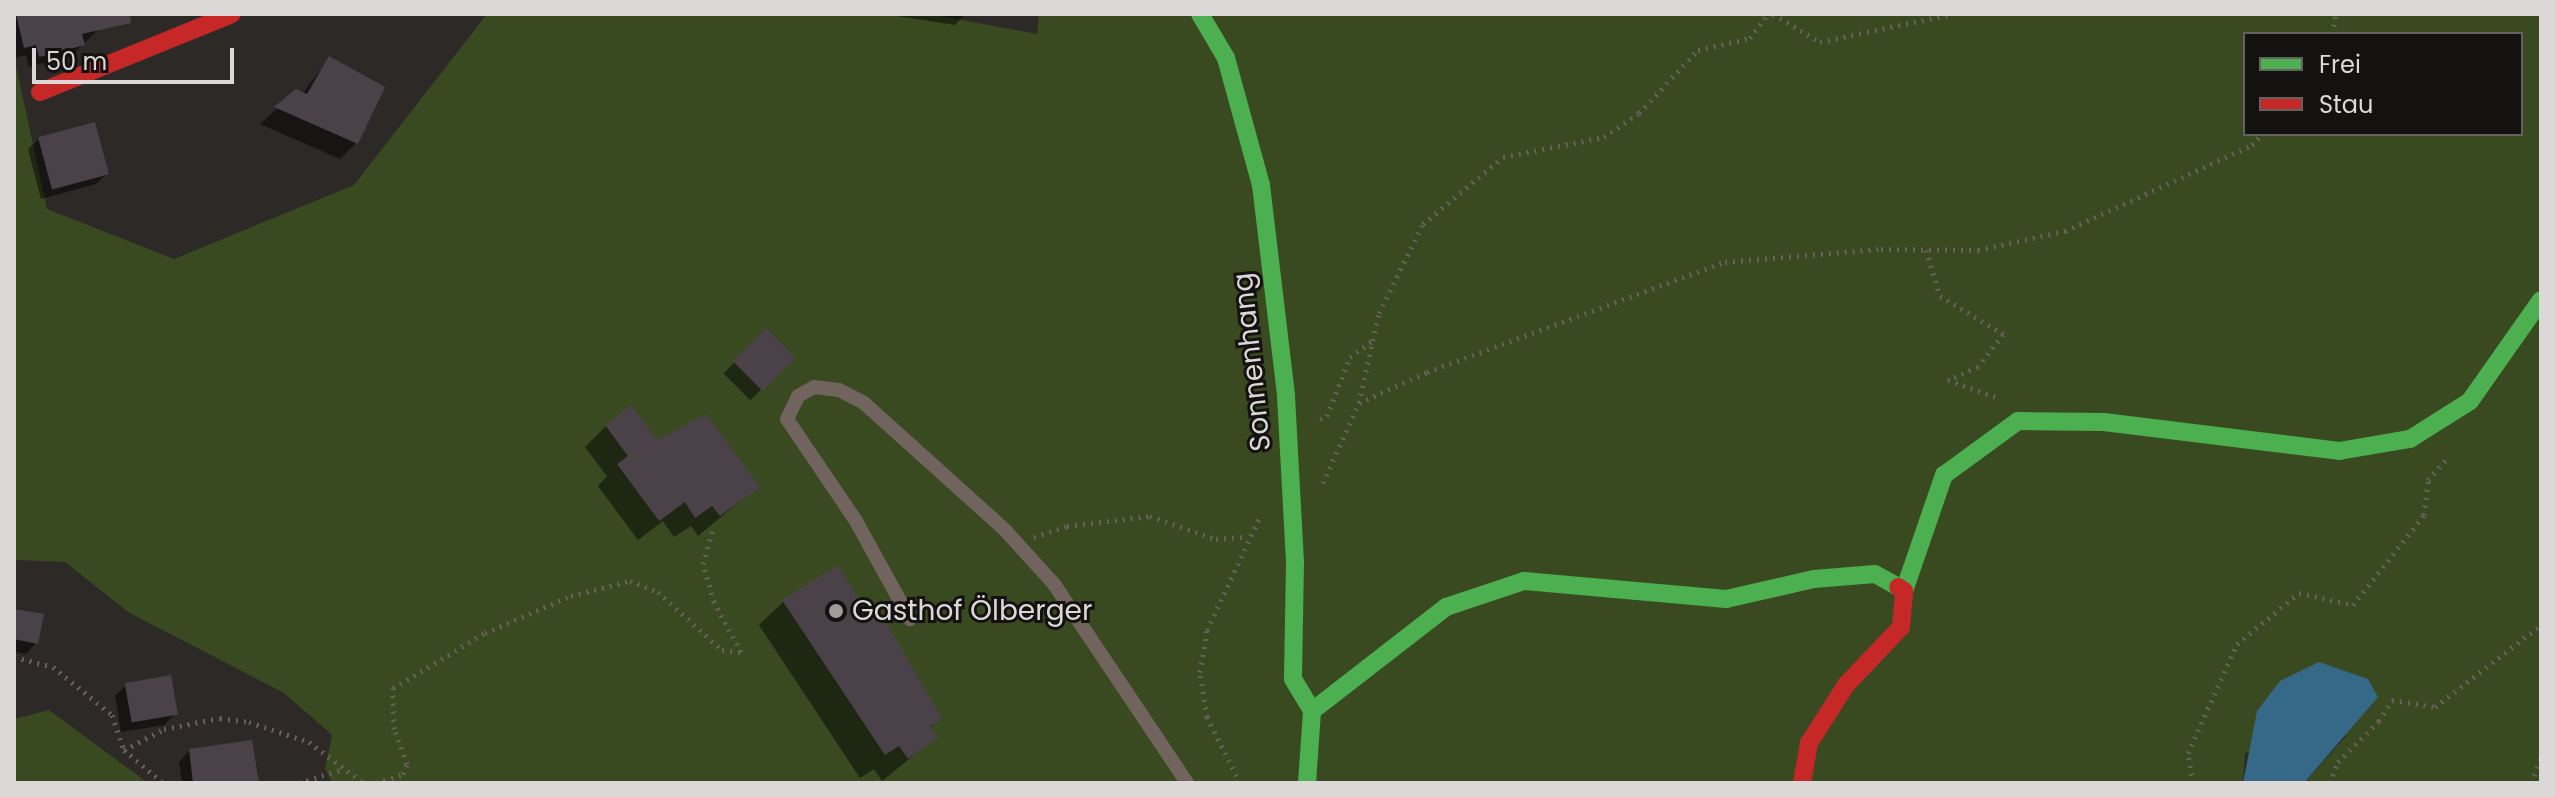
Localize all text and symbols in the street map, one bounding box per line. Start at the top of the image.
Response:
scale bar [36,32,238,82]
legend [2243,32,2523,136]
text: 50 m [46,45,107,78]
text: Frei [2319,48,2361,81]
text: Stau [2319,88,2373,121]
street label: Sonnenhang [1226,271,1278,453]
place label: Gasthof Ölberger [852,594,1092,628]
marker: Gasthof Ölberger [827,602,845,620]

